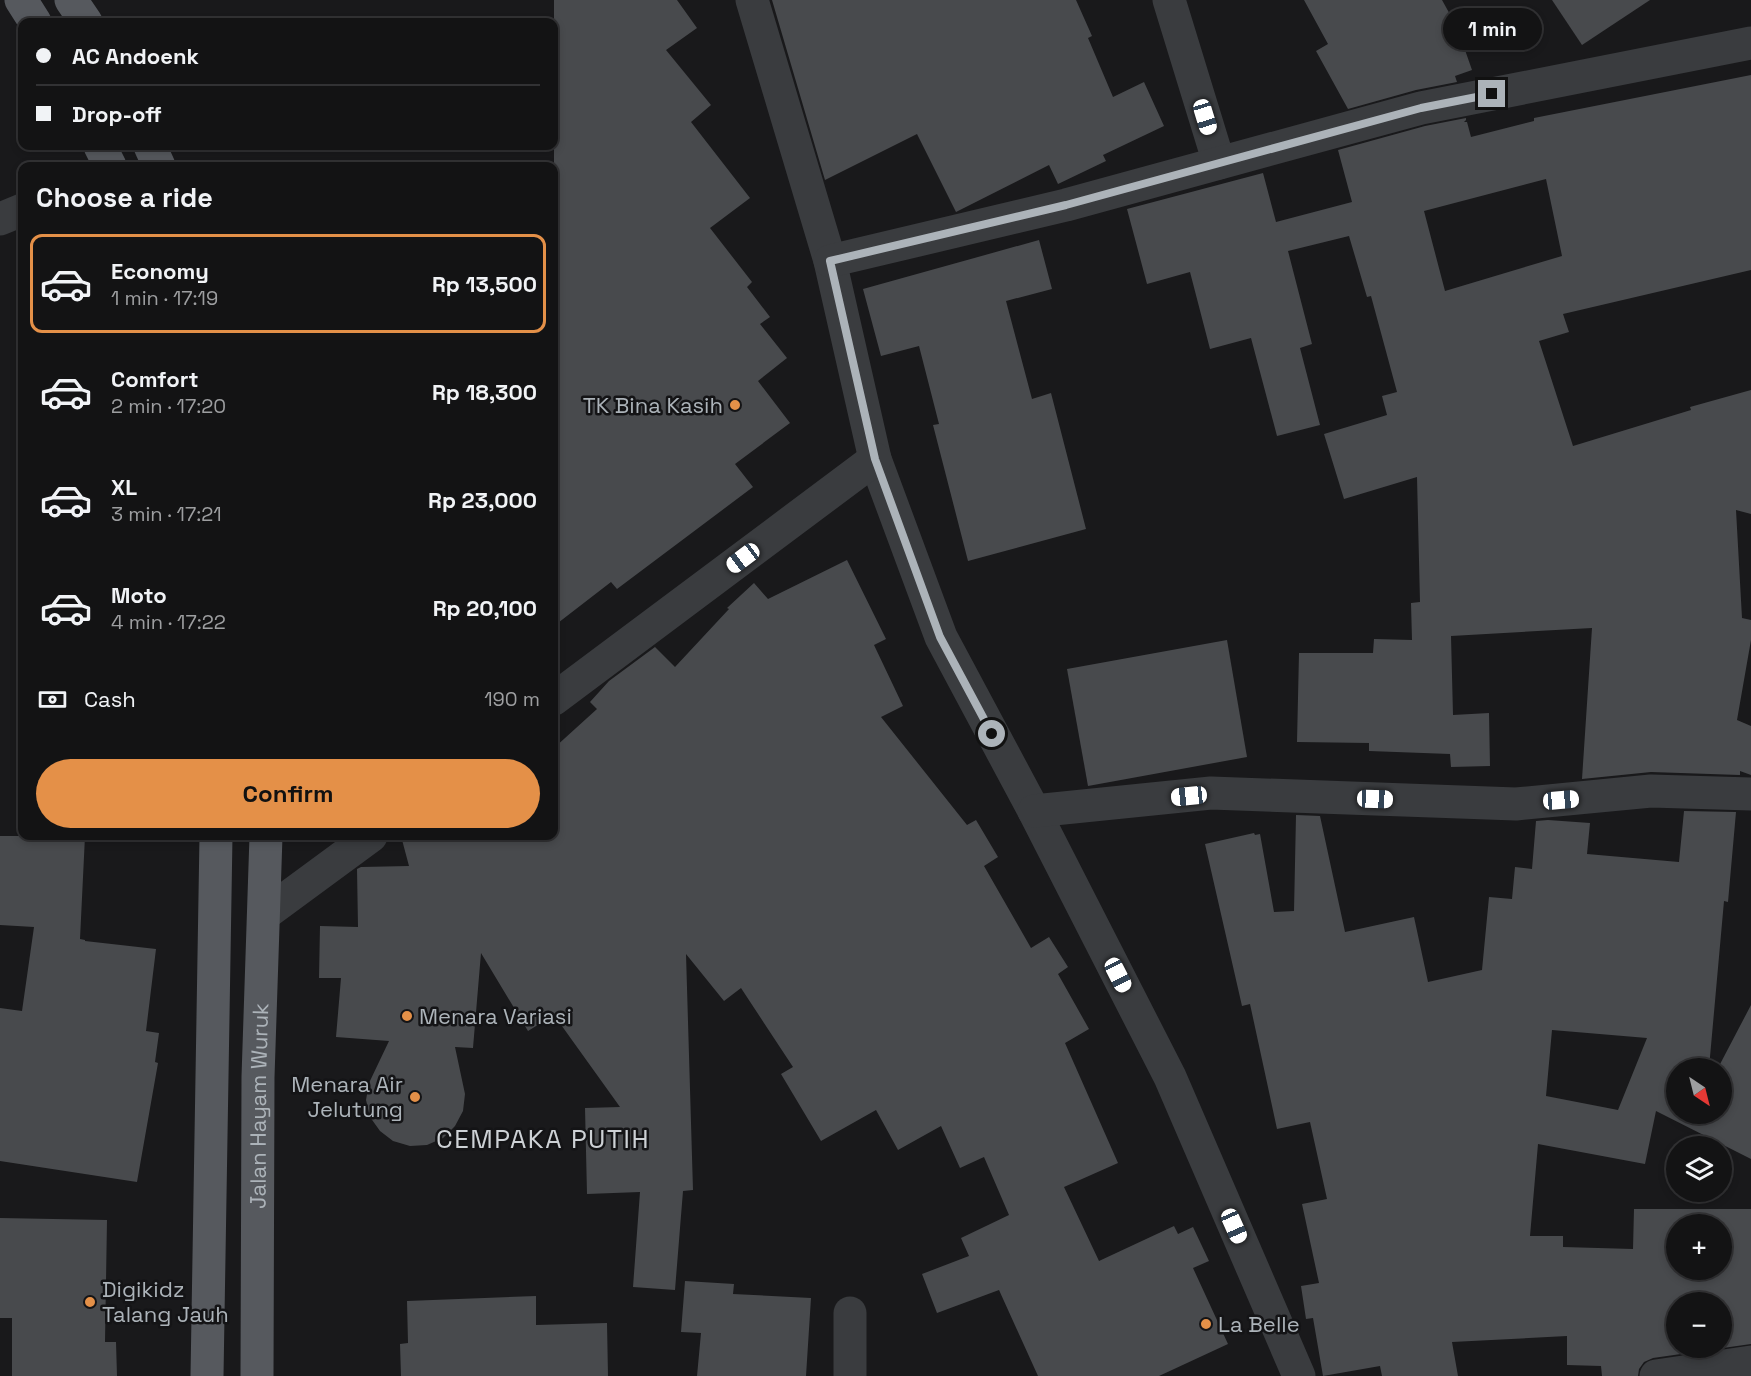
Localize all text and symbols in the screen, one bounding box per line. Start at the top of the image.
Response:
callout: 1 min [1442,7,1541,49]
text: 1 min [1468,16,1517,42]
text: AC Andoenk [72,42,199,70]
route end [1478,80,1505,107]
car [1191,97,1219,137]
text: Drop-off [72,100,162,128]
text: Choose a ride [36,180,213,215]
icon: car [39,257,93,311]
text: Economy [111,257,209,285]
text: Rp 13,500 [432,270,537,298]
text: 1 min · 17:19 [111,285,218,311]
icon: car [39,365,93,419]
text: Comfort [111,365,199,393]
text: Rp 18,300 [432,378,537,406]
place label: TK Bina Kasih [583,391,723,419]
text: 2 min · 17:20 [111,393,226,419]
marker: TK Bina Kasih [728,398,742,412]
icon: car [39,473,93,527]
text: XL [111,473,137,501]
text: Rp 23,000 [428,486,537,514]
text: 3 min · 17:21 [111,501,222,527]
car [723,540,763,576]
icon: car [39,581,93,635]
text: Moto [111,581,167,609]
text: Rp 20,100 [433,594,537,622]
text: 4 min · 17:22 [111,609,226,635]
icon: cash [36,683,69,716]
text: Cash [84,685,136,713]
text: 190 m [484,686,540,712]
route start [978,720,1005,747]
button: Confirm [36,759,540,828]
car [1170,785,1208,807]
car [1357,789,1393,809]
car [1542,789,1580,811]
car [1102,955,1134,995]
street label: Jalan Hayam Wuruk [244,1002,274,1209]
place label: Menara Variasi [419,1002,572,1030]
marker: Menara Variasi [400,1009,414,1023]
north arrow [1666,1058,1732,1124]
map controls [1666,1058,1732,1358]
place label: Menara Air Jelutung [291,1070,403,1123]
marker: Menara Air Jelutung [408,1090,422,1104]
district label: CEMPAKA PUTIH [436,1122,650,1156]
button: layers [1666,1136,1732,1202]
car [1218,1206,1250,1246]
button: + [1666,1214,1732,1280]
place label: Digikidz Talang Jauh [102,1275,229,1328]
button: − [1666,1292,1732,1358]
marker: Digikidz Talang Jauh [83,1295,97,1309]
place label: La Belle [1218,1310,1300,1338]
marker: La Belle [1199,1317,1213,1331]

